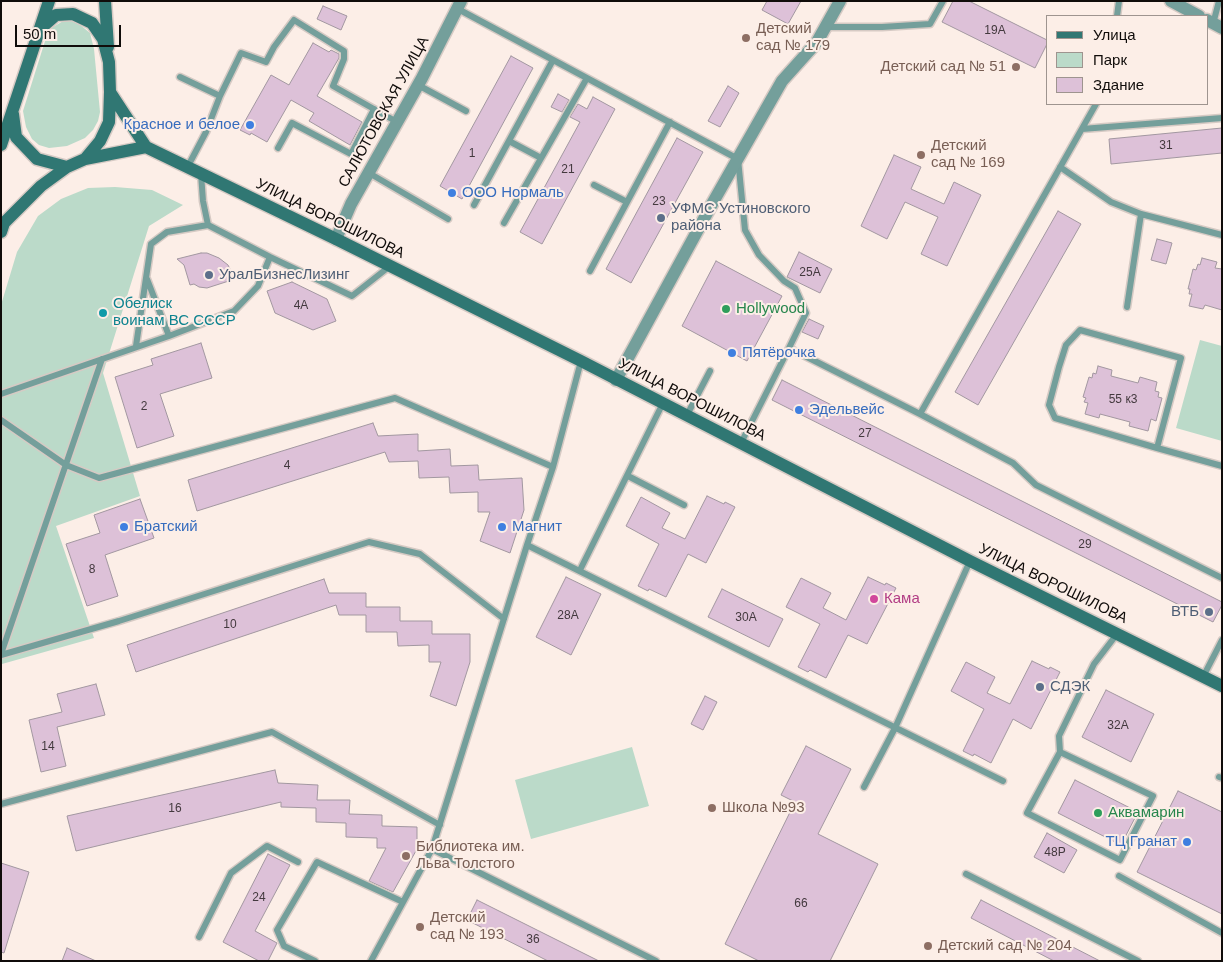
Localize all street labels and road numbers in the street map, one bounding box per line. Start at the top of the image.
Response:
street label: САЛЮТОВСКАЯ УЛИЦА [335,33,433,191]
street label: УЛИЦА ВОРОШИЛОВА [253,175,407,263]
street label: УЛИЦА ВОРОШИЛОВА [615,355,769,445]
street label: УЛИЦА ВОРОШИЛОВА [976,540,1130,628]

